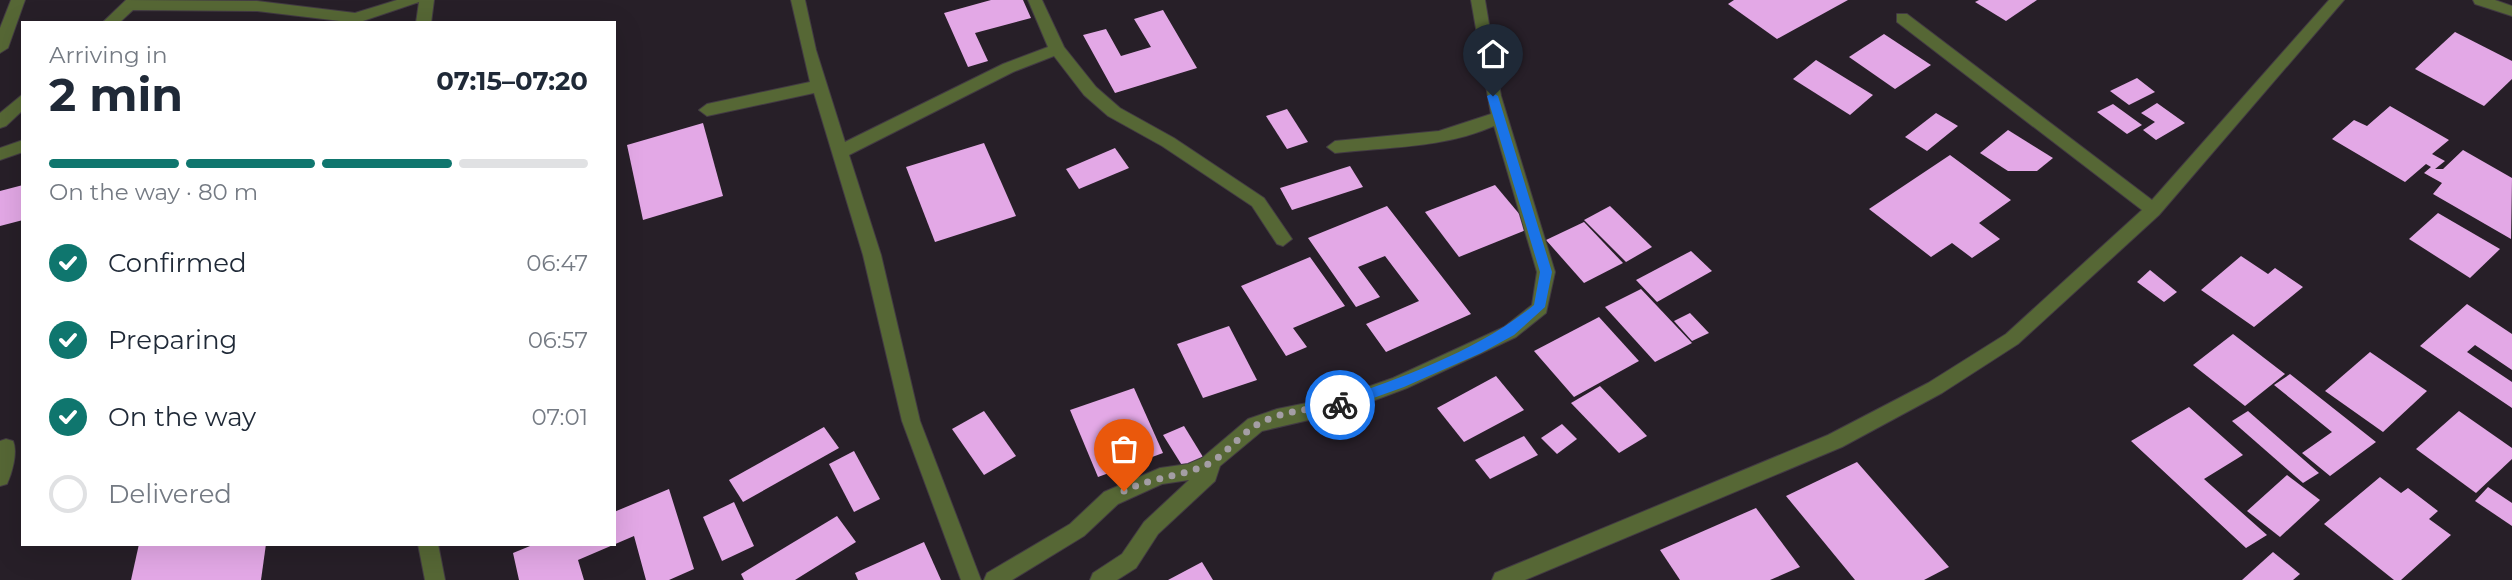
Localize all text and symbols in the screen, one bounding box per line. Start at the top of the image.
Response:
pin [1463,24,1523,96]
icon: home [1474,35,1512,73]
text: Arriving in [49,41,168,69]
text: 07:15–07:20 [436,65,588,97]
text: 2 min [49,66,183,123]
text: On the way · 80 m [49,178,258,206]
icon: check [49,244,87,282]
text: Confirmed [108,247,247,279]
text: 06:47 [526,249,588,277]
icon: check [49,321,87,359]
text: Preparing [108,324,237,356]
text: 06:57 [528,326,588,354]
courier [1305,370,1375,440]
icon: bike [1321,386,1359,424]
icon: check [49,398,87,436]
text: On the way [108,401,256,433]
text: 07:01 [531,403,588,431]
pin [1094,419,1154,491]
icon: bag [1105,430,1143,468]
text: Delivered [108,478,232,510]

